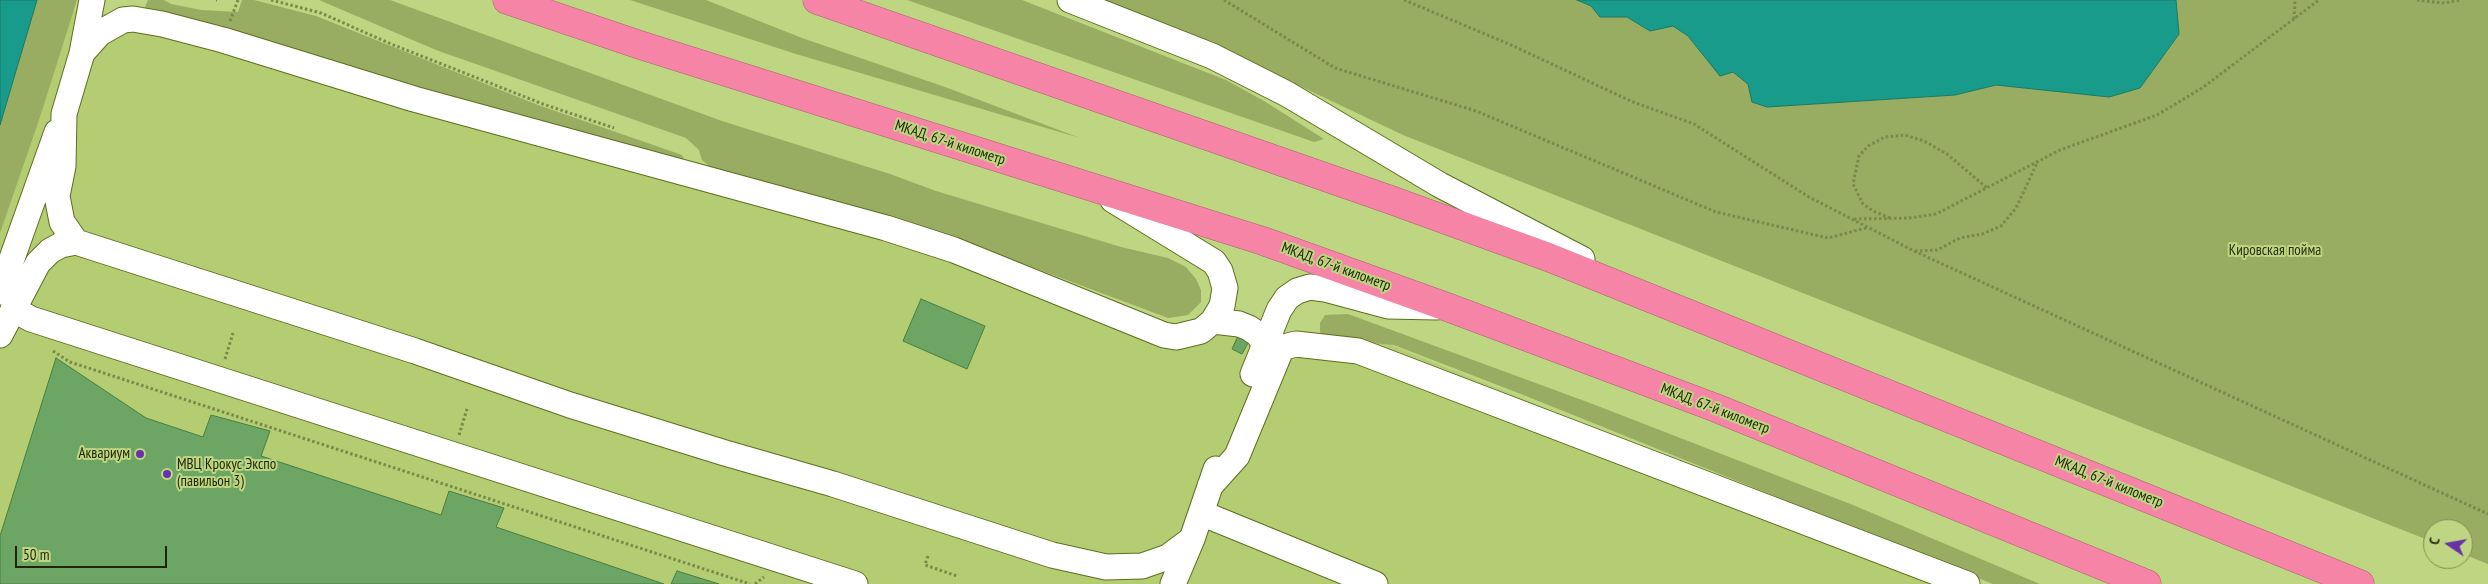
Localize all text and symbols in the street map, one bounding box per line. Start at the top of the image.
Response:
street label: МКАД, 67-й километр [892,117,1008,169]
street label: МКАД, 67-й километр [1279,239,1393,295]
park label: Кировская пойма [2229,242,2321,260]
street label: МКАД, 67-й километр [1658,380,1772,438]
place label: Аквариум [78,445,130,463]
marker: Аквариум [134,448,146,460]
street label: МКАД, 67-й километр [2052,452,2166,512]
place label: МВЦ Крокус Экспо (павильон 3) [177,456,276,491]
marker: МВЦ Крокус Экспо (павильон 3) [161,468,173,480]
north arrow [2423,519,2473,569]
scale bar [18,536,170,568]
text: С [2425,536,2444,546]
text: 50 m [23,545,49,564]

